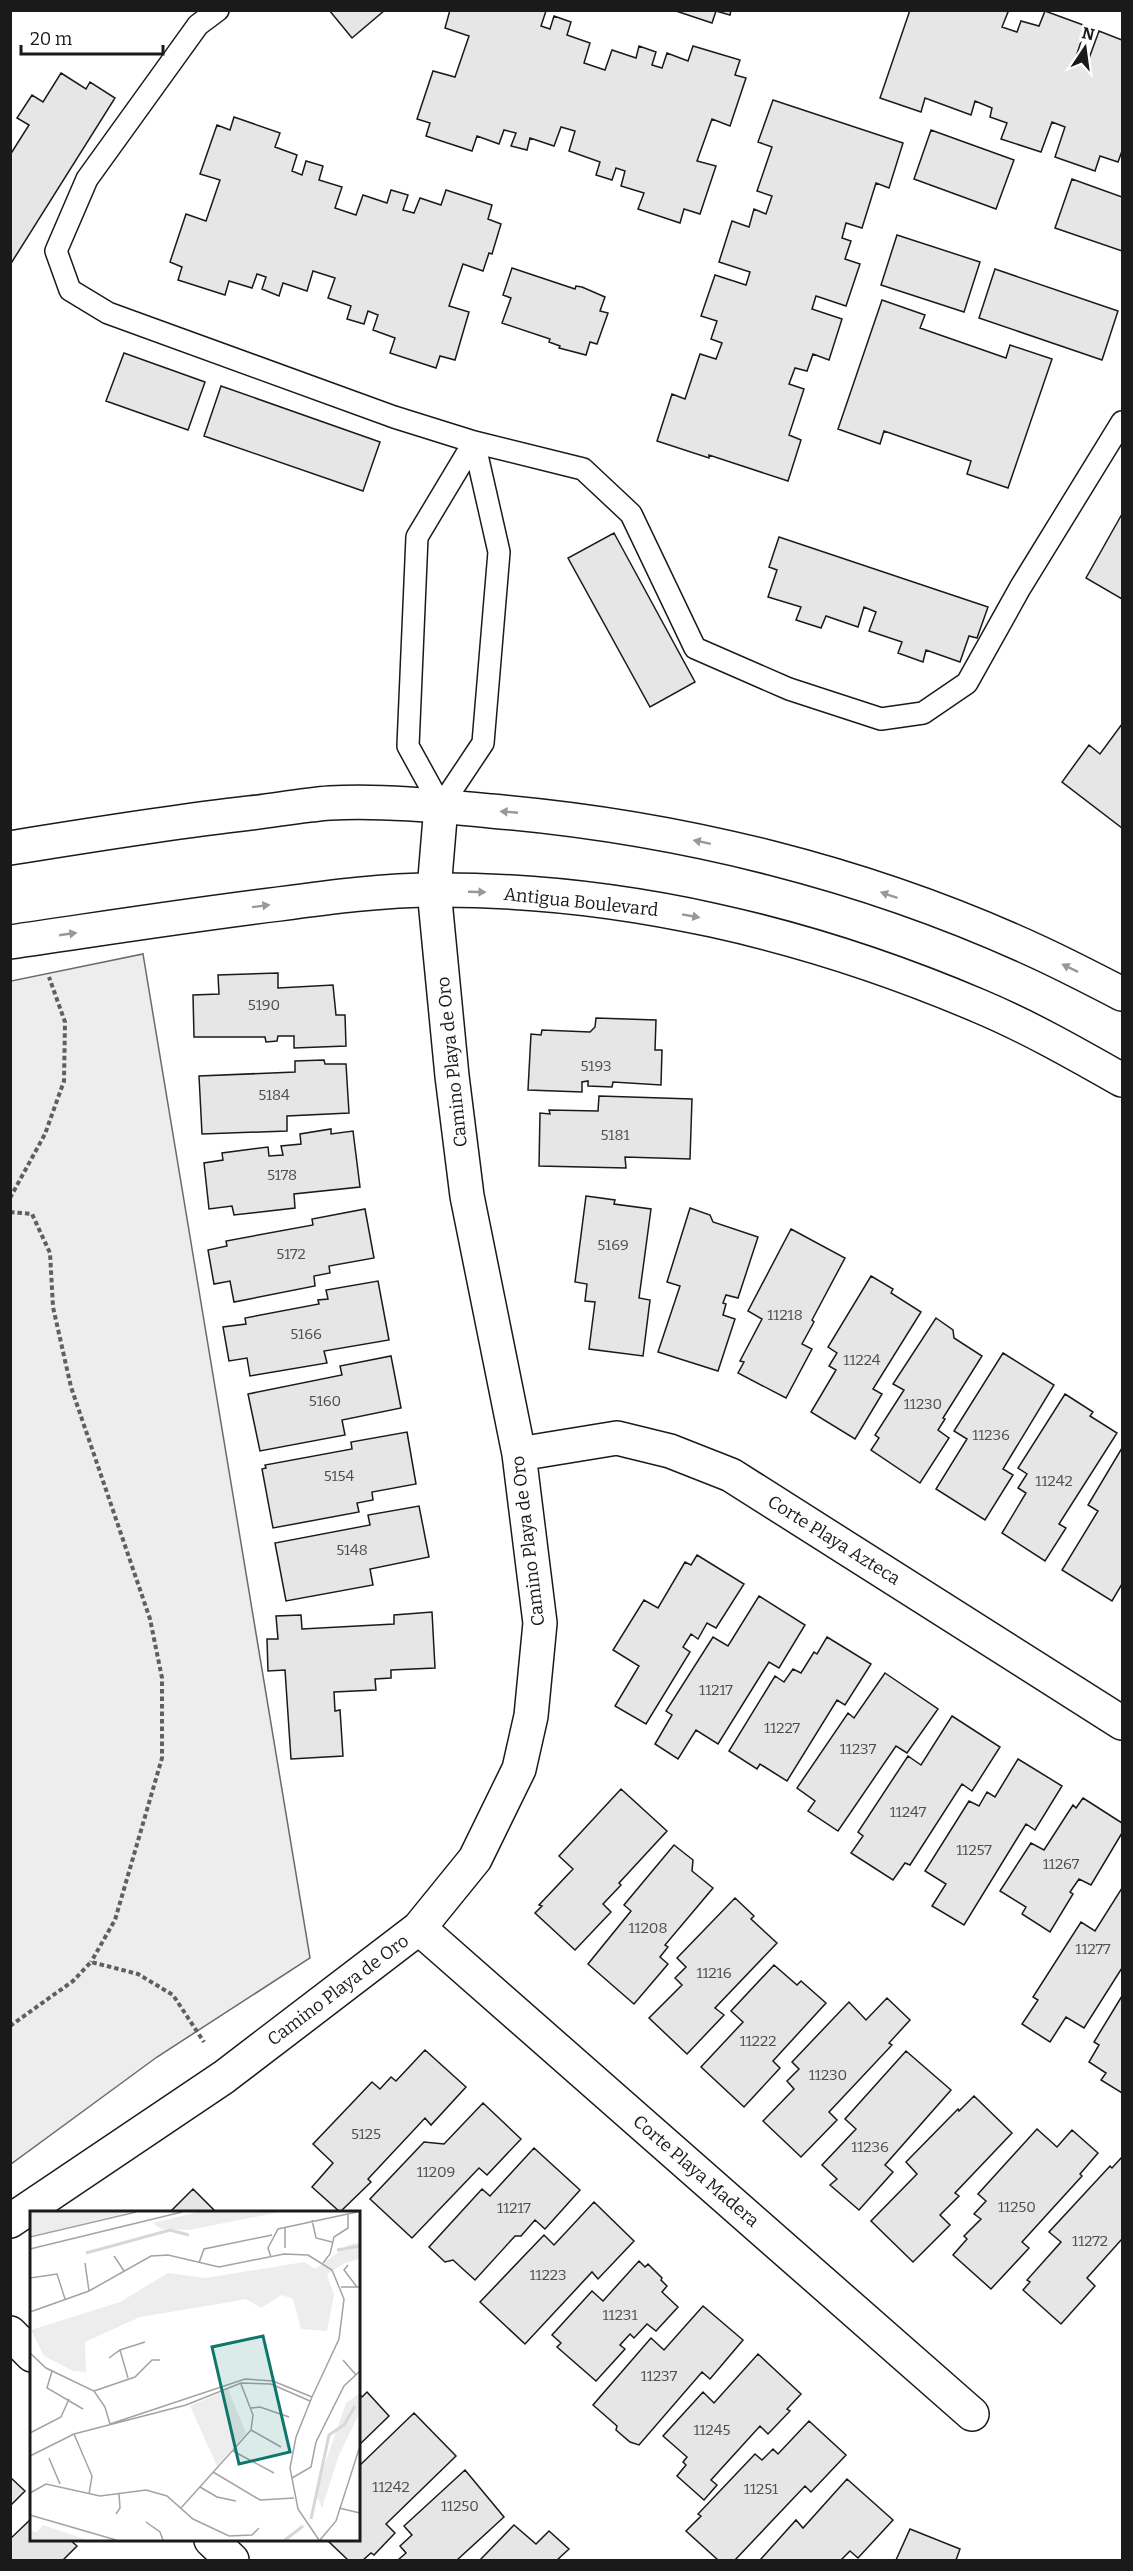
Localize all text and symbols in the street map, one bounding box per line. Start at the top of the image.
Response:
scale bar [21,18,164,56]
north arrow [1055,18,1115,78]
text: N [1080,23,1096,45]
text: 20 m [30,28,72,50]
one-way arrow [500,807,519,817]
one-way arrow [692,837,711,846]
street label: Antigua Boulevard [503,883,660,921]
one-way arrow [467,887,486,896]
one-way arrow [880,889,898,899]
one-way arrow [252,901,271,911]
one-way arrow [682,912,701,921]
one-way arrow [59,929,78,938]
one-way arrow [1061,963,1079,973]
street label: Camino Playa de Oro [432,976,472,1148]
house number: 5190 [248,996,280,1014]
house number: 5193 [581,1057,611,1075]
house number: 5184 [258,1086,290,1104]
house number: 5181 [600,1126,630,1144]
house number: 5178 [267,1166,297,1184]
house number: 5169 [597,1236,629,1254]
house number: 5172 [276,1245,306,1263]
house number: 11218 [767,1306,803,1324]
house number: 5166 [290,1325,322,1343]
house number: 11224 [843,1351,881,1369]
house number: 5160 [309,1392,341,1410]
house number: 11230 [904,1395,942,1413]
house number: 11236 [972,1426,1010,1444]
street label: Camino Playa de Oro [507,1455,549,1627]
house number: 5154 [324,1467,355,1485]
house number: 11242 [1035,1472,1073,1490]
street label: Corte Playa Azteca [764,1490,905,1590]
house number: 5148 [336,1541,368,1559]
house number: 11217 [699,1681,733,1699]
house number: 11227 [764,1719,800,1737]
house number: 11237 [840,1740,877,1758]
house number: 11247 [890,1803,927,1821]
house number: 11257 [956,1841,992,1859]
house number: 11267 [1043,1855,1080,1873]
house number: 11208 [629,1919,667,1937]
street label: Camino Playa de Oro [263,1930,413,2050]
house number: 11277 [1075,1940,1111,1958]
house number: 11216 [696,1964,732,1982]
house number: 11222 [740,2032,776,2050]
house number: 11230 [809,2066,847,2084]
street label: Corte Playa Madera [628,2110,764,2232]
house number: 5125 [351,2125,381,2143]
house number: 11236 [851,2138,889,2156]
house number: 11209 [417,2163,455,2181]
house number: 11250 [998,2198,1036,2216]
house number: 11217 [497,2199,531,2217]
inset map [30,2211,360,2541]
house number: 11272 [1072,2232,1108,2250]
house number: 11223 [529,2266,567,2284]
house number: 11231 [603,2306,637,2324]
house number: 11237 [641,2367,678,2385]
house number: 11245 [693,2421,731,2439]
house number: 11242 [372,2478,410,2496]
house number: 11251 [744,2480,778,2498]
house number: 11250 [441,2497,479,2515]

